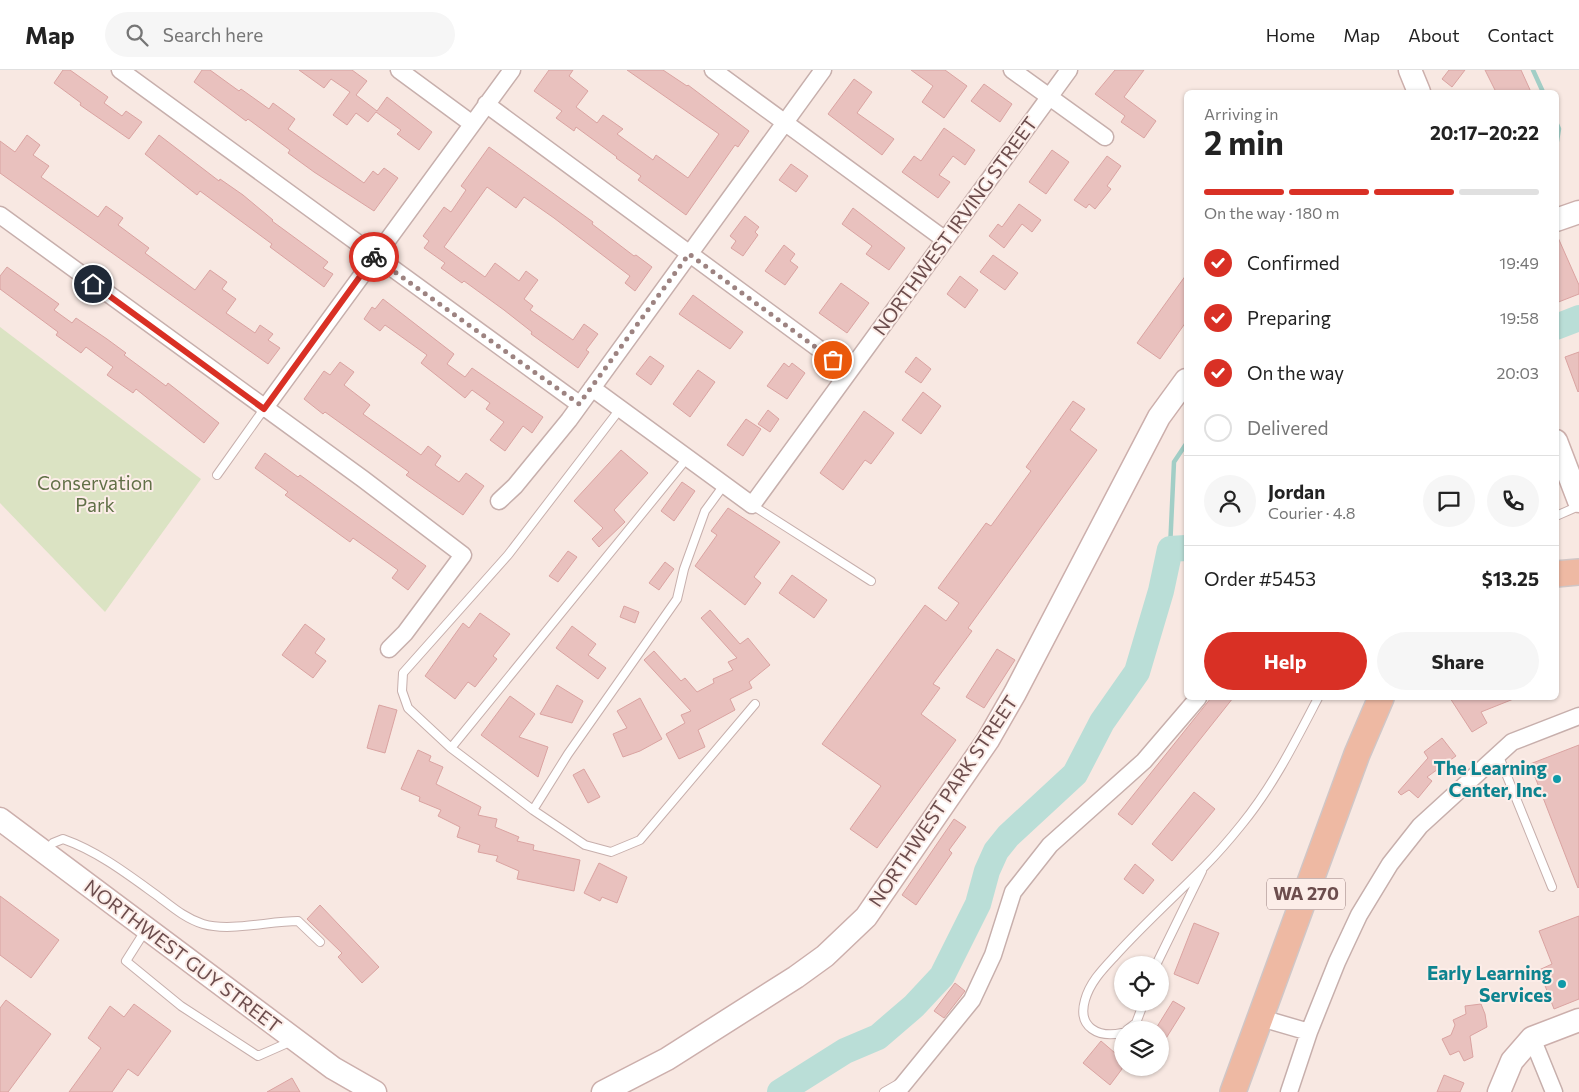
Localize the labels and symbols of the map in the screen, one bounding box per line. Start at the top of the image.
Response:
street label: NORTHWEST IRVING STREET [868,112,1042,339]
courier [349,232,399,282]
pin [72,263,114,305]
pin [812,339,854,381]
park label: Conservation Park [37,471,153,516]
street label: NORTHWEST PARK STREET [863,691,1022,911]
place label: The Learning Center, Inc. [1434,756,1548,801]
marker: The Learning Center, Inc. [1551,773,1563,785]
street label: NORTHWEST GUY STREET [80,874,286,1037]
road number: WA 270 [1267,879,1345,910]
place label: Early Learning Services [1427,961,1553,1006]
marker: Early Learning Services [1556,978,1568,990]

